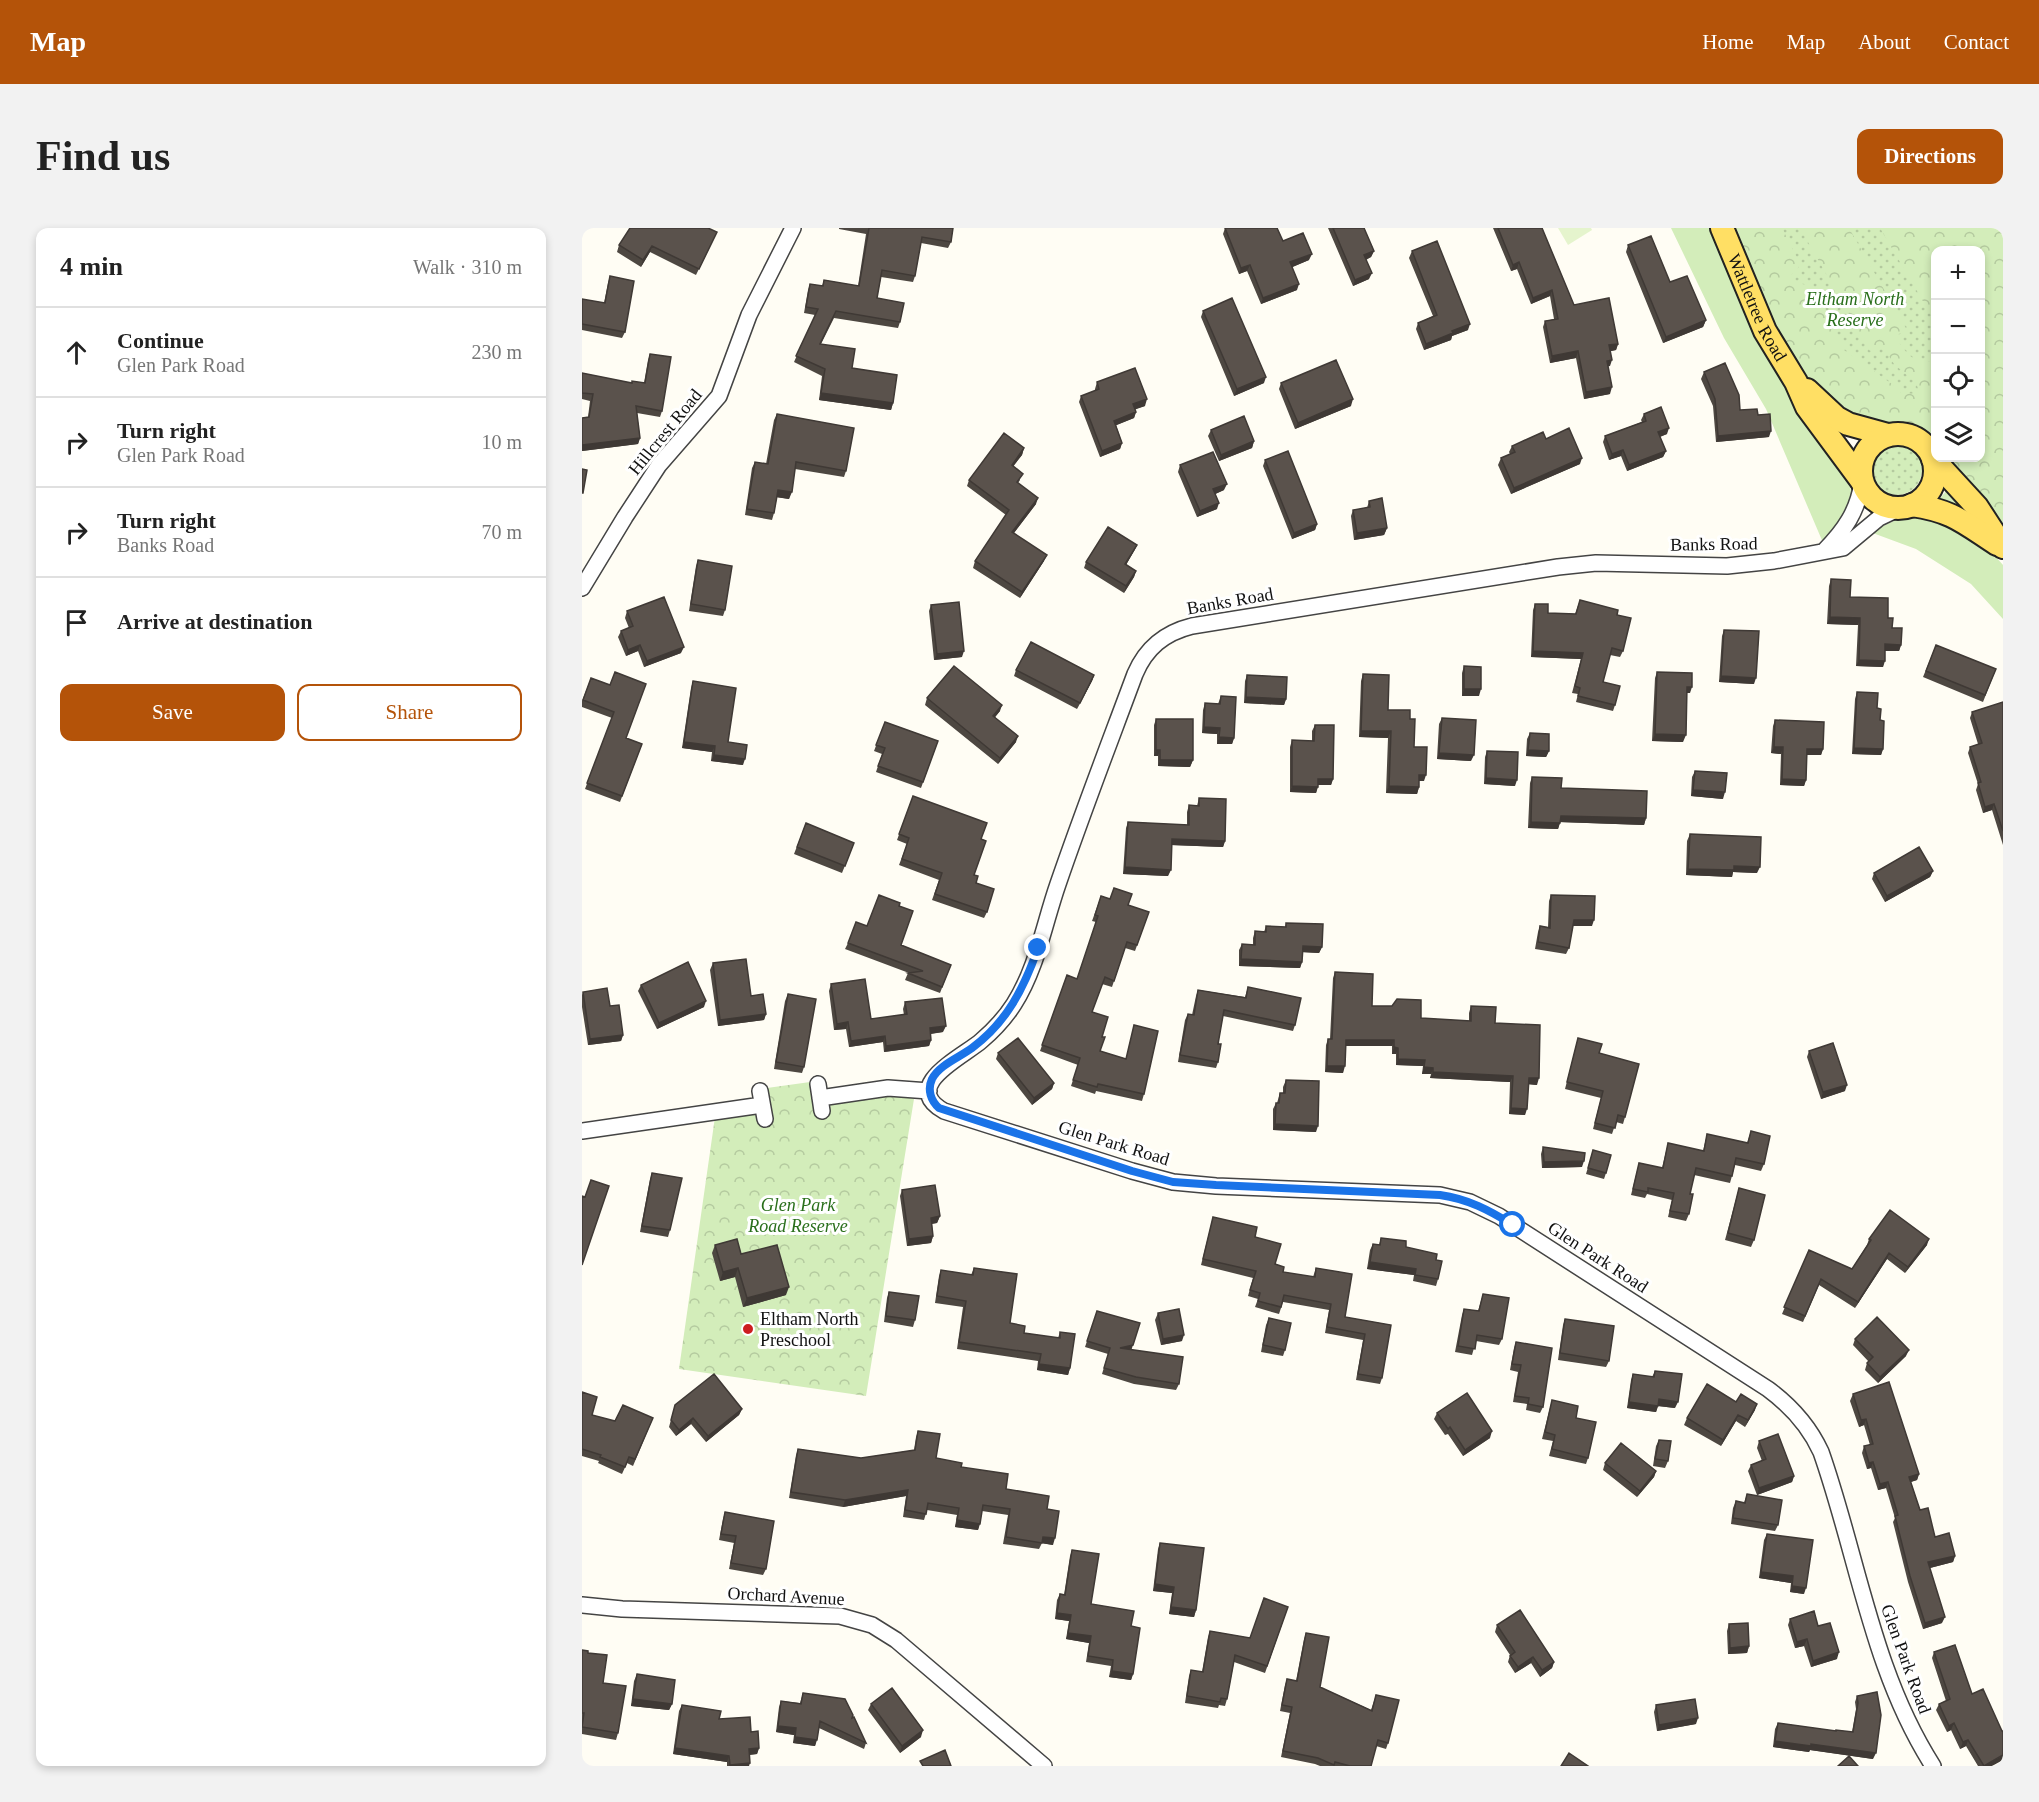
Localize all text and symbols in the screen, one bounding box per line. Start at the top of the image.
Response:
text: Map [30,26,86,57]
text: Home [1702,30,1754,54]
text: Map [1787,30,1825,54]
text: About [1858,30,1911,54]
text: Contact [1944,30,2009,54]
button: Directions [1857,129,2003,184]
text: Find us [36,133,170,179]
map controls [1931,246,1985,462]
button: + [1931,246,1985,300]
street label: Wattletree Road [1724,251,1791,365]
text: 4 min [60,252,123,281]
text: Walk · 310 m [413,256,522,278]
park label: Eltham North Reserve [1805,289,1904,330]
button: − [1931,300,1985,354]
text: Continue [117,328,204,353]
icon: ahead [60,336,93,369]
text: 230 m [471,341,522,363]
text: Glen Park Road [117,354,245,376]
button: locate [1931,354,1985,408]
street label: Hillcrest Road [624,385,706,479]
button: layers [1931,408,1985,462]
text: Turn right [117,418,216,443]
icon: right [60,426,93,459]
text: 10 m [481,431,522,453]
text: Glen Park Road [117,444,245,466]
text: Turn right [117,508,216,533]
icon: right [60,516,93,549]
text: 70 m [481,521,522,543]
street label: Banks Road [1670,533,1758,555]
text: Banks Road [117,534,214,556]
street label: Banks Road [1185,584,1275,618]
icon: arrive [60,606,93,639]
text: Arrive at destination [117,609,313,634]
button: Save [60,684,285,741]
button: Share [297,684,522,741]
route end [1024,934,1050,960]
street label: Glen Park Road [1056,1117,1172,1169]
park label: Glen Park Road Reserve [747,1195,848,1236]
route start [1499,1211,1525,1237]
street label: Glen Park Road [1544,1217,1652,1297]
place label: Eltham North Preschool [760,1309,858,1350]
marker: Eltham North Preschool [741,1322,755,1336]
street label: Orchard Avenue [727,1583,845,1609]
street label: Glen Park Road [1877,1602,1935,1716]

